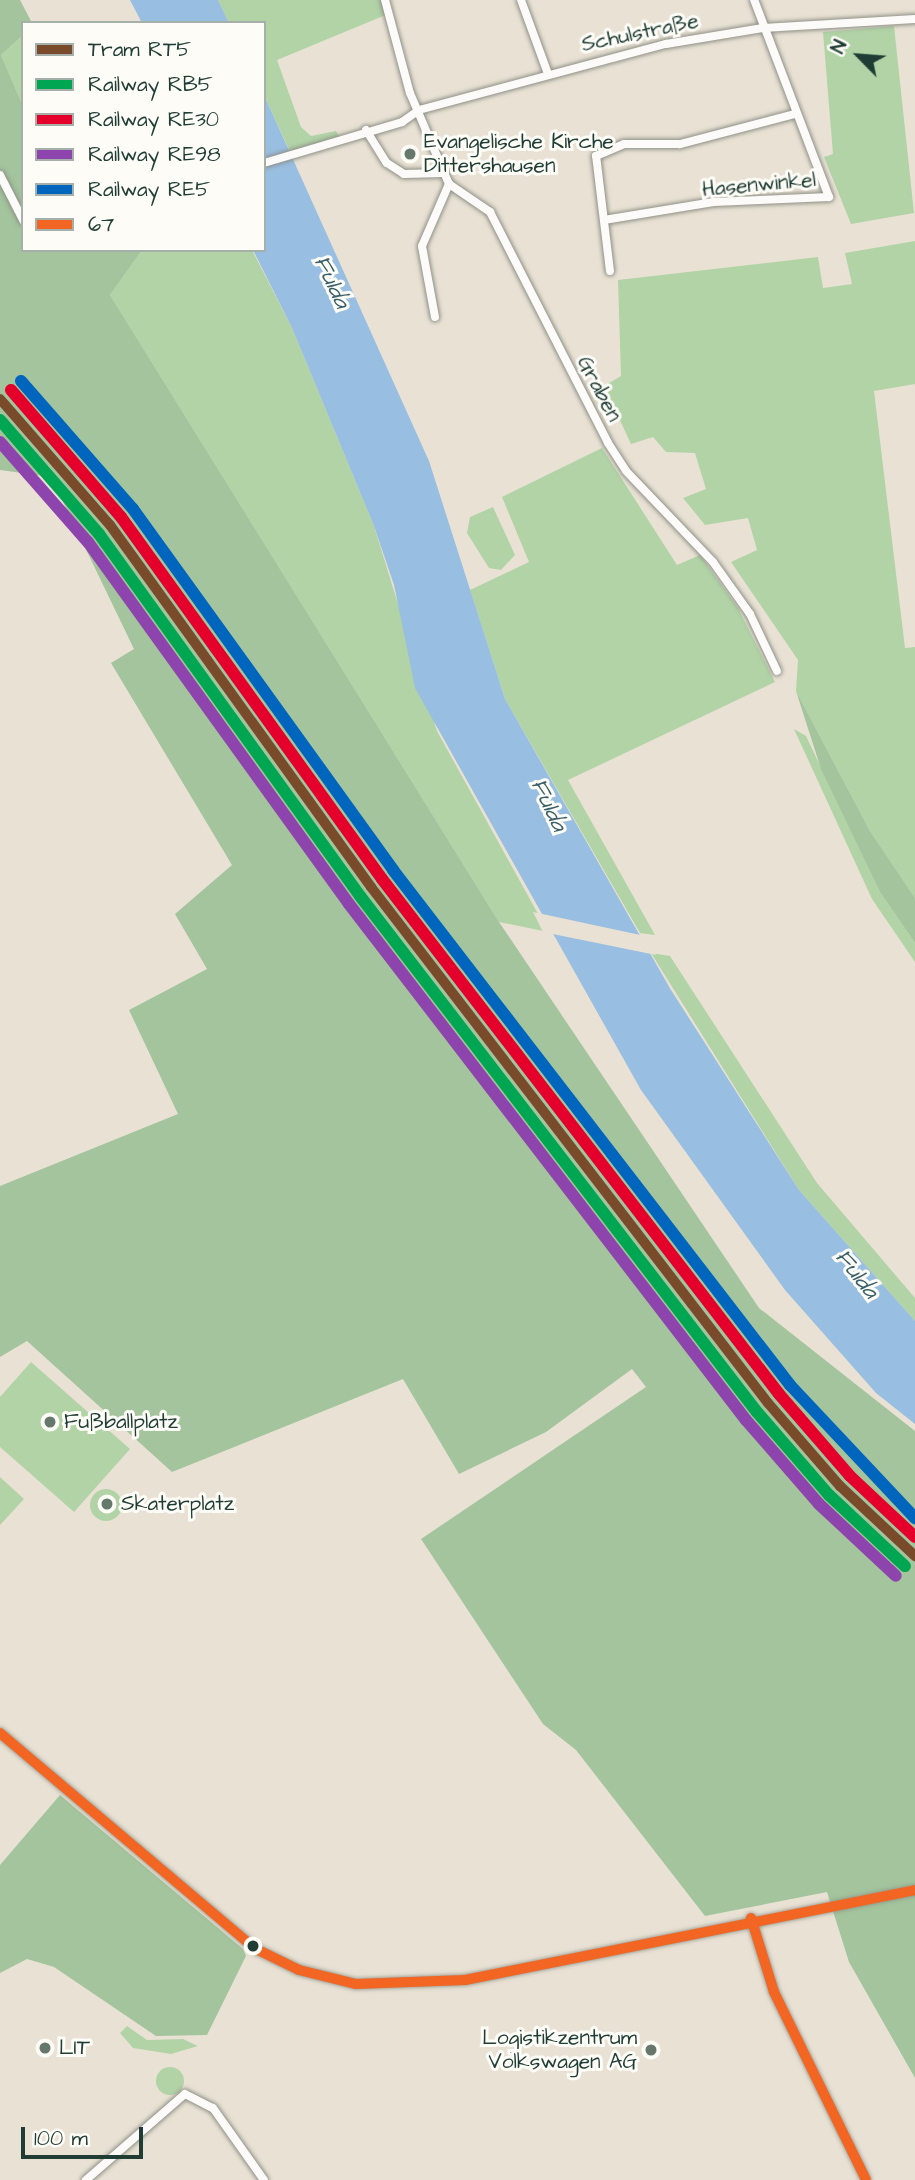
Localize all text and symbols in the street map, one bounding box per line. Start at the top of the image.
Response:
street label: Schulstraße [579,8,701,58]
legend [21,21,266,252]
north arrow [824,21,894,91]
text: Tram RT5 [88,35,191,64]
text: N [825,36,854,58]
text: Railway RB5 [88,70,213,99]
text: Railway RE30 [88,105,219,134]
place label: Evangelische Kirche Dittershausen [424,129,614,179]
text: Railway RE98 [88,140,221,169]
marker: Evangelische Kirche Dittershausen [402,146,418,162]
street label: Hasenwinkel [701,167,817,203]
text: Railway RE5 [88,175,210,204]
text: 67 [88,210,114,239]
water label: Fulda [308,251,356,313]
street label: Graben [571,352,627,426]
water label: Fulda [525,774,573,836]
water label: Fulda [829,1244,885,1304]
place label: Fußballplatz [64,1409,178,1435]
marker: Fußballplatz [42,1414,58,1430]
place label: Skaterplatz [121,1491,234,1517]
marker: Skaterplatz [99,1496,115,1512]
unlabelled marker [246,1939,260,1953]
place label: Logistikzentrum Volkswagen AG [482,2025,637,2075]
place label: LIT [59,2035,90,2061]
marker: LIT [37,2040,53,2056]
marker: Logistikzentrum Volkswagen AG [643,2042,659,2058]
scale bar [24,2114,147,2158]
text: 100 m [34,2124,88,2153]

